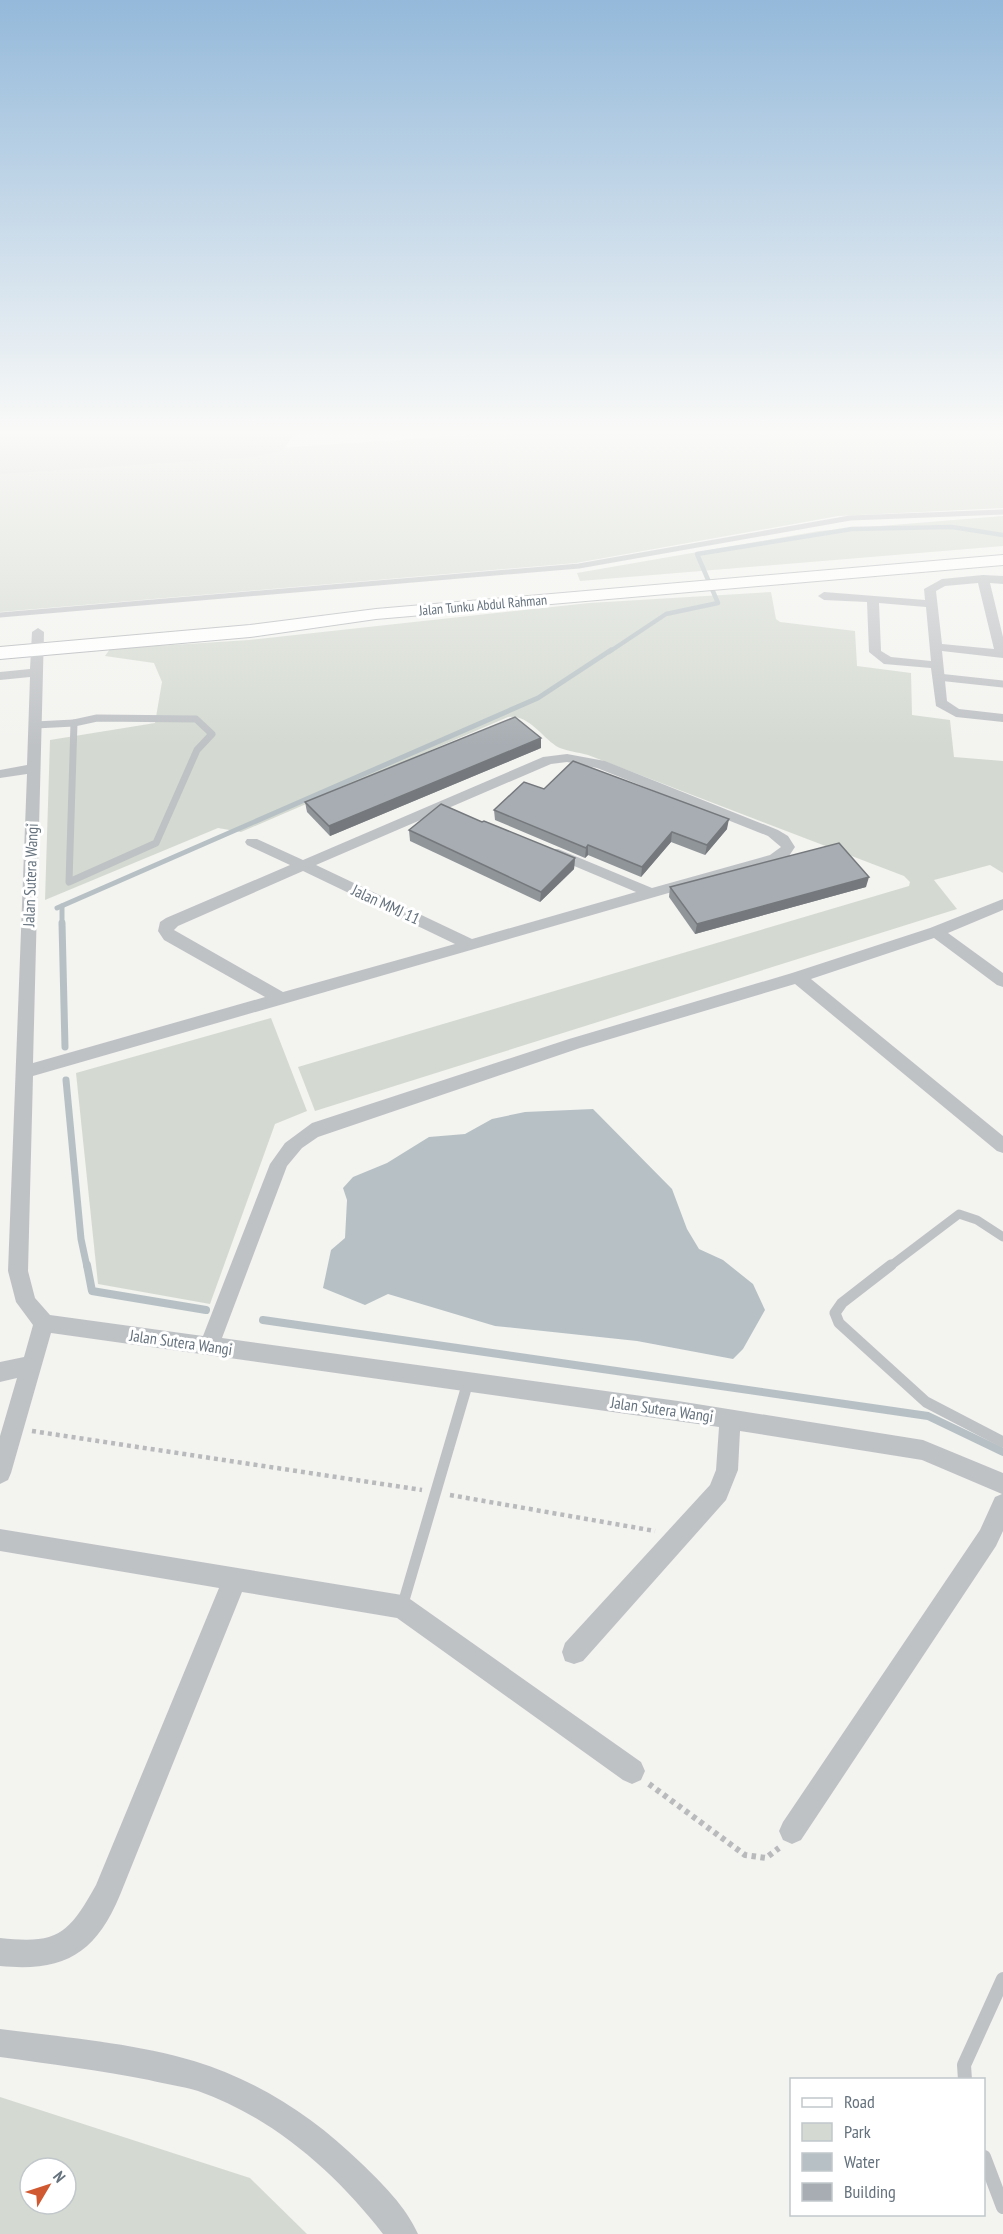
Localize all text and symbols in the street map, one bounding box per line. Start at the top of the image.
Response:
street label: Jalan Tunku Abdul Rahman [417,590,548,620]
street label: Jalan Sutera Wangi [18,823,42,928]
street label: Jalan MMJ 11 [348,879,423,928]
street label: Jalan Sutera Wangi [127,1325,234,1359]
street label: Jalan Sutera Wangi [608,1392,715,1426]
legend [790,2078,985,2216]
text: Road [844,2090,875,2113]
text: Park [844,2120,871,2143]
text: Water [844,2150,880,2173]
north arrow [18,2156,78,2216]
text: N [49,2167,70,2186]
text: Building [844,2180,896,2203]

